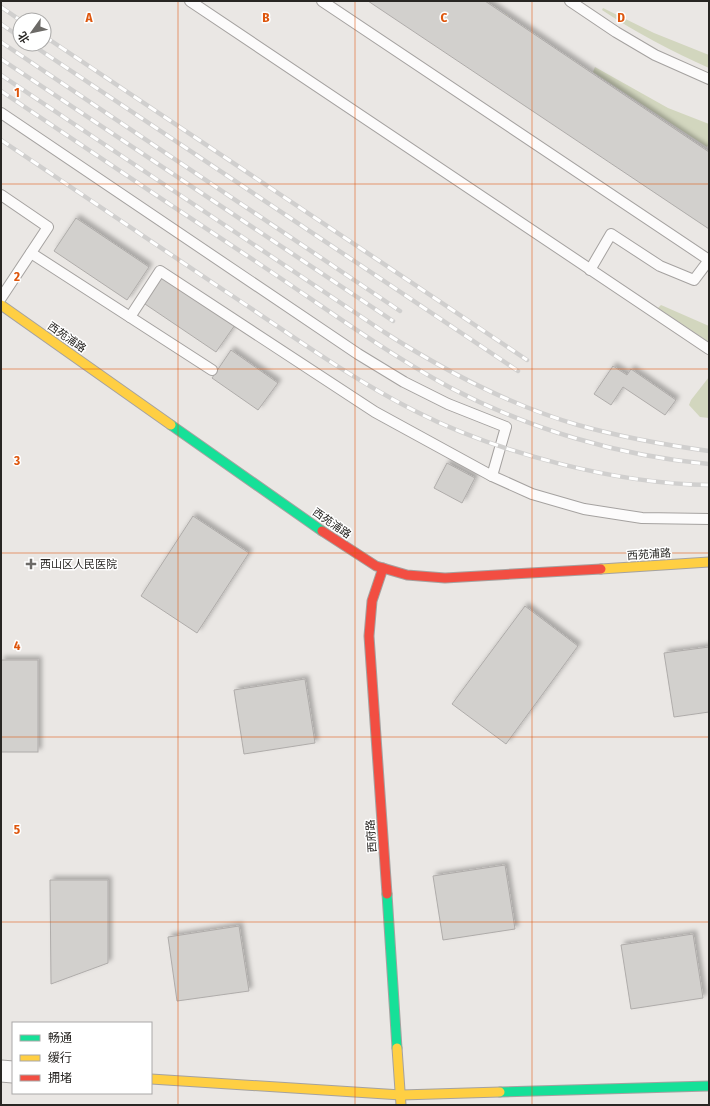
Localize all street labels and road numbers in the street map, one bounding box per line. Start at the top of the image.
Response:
street label: 西苑浦路 [45,319,88,355]
street label: 西苑浦路 [310,505,353,541]
street label: 西苑浦路 [627,546,671,563]
street label: 西府路 [364,819,379,853]

